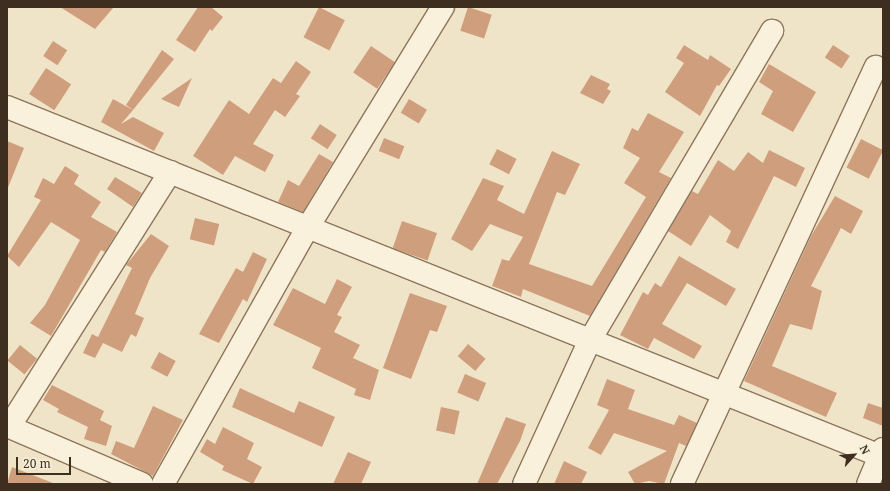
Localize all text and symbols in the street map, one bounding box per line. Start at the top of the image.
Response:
north arrow [834,435,874,475]
text: N [856,442,874,457]
scale bar [18,449,73,475]
text: 20 m [23,455,51,472]

